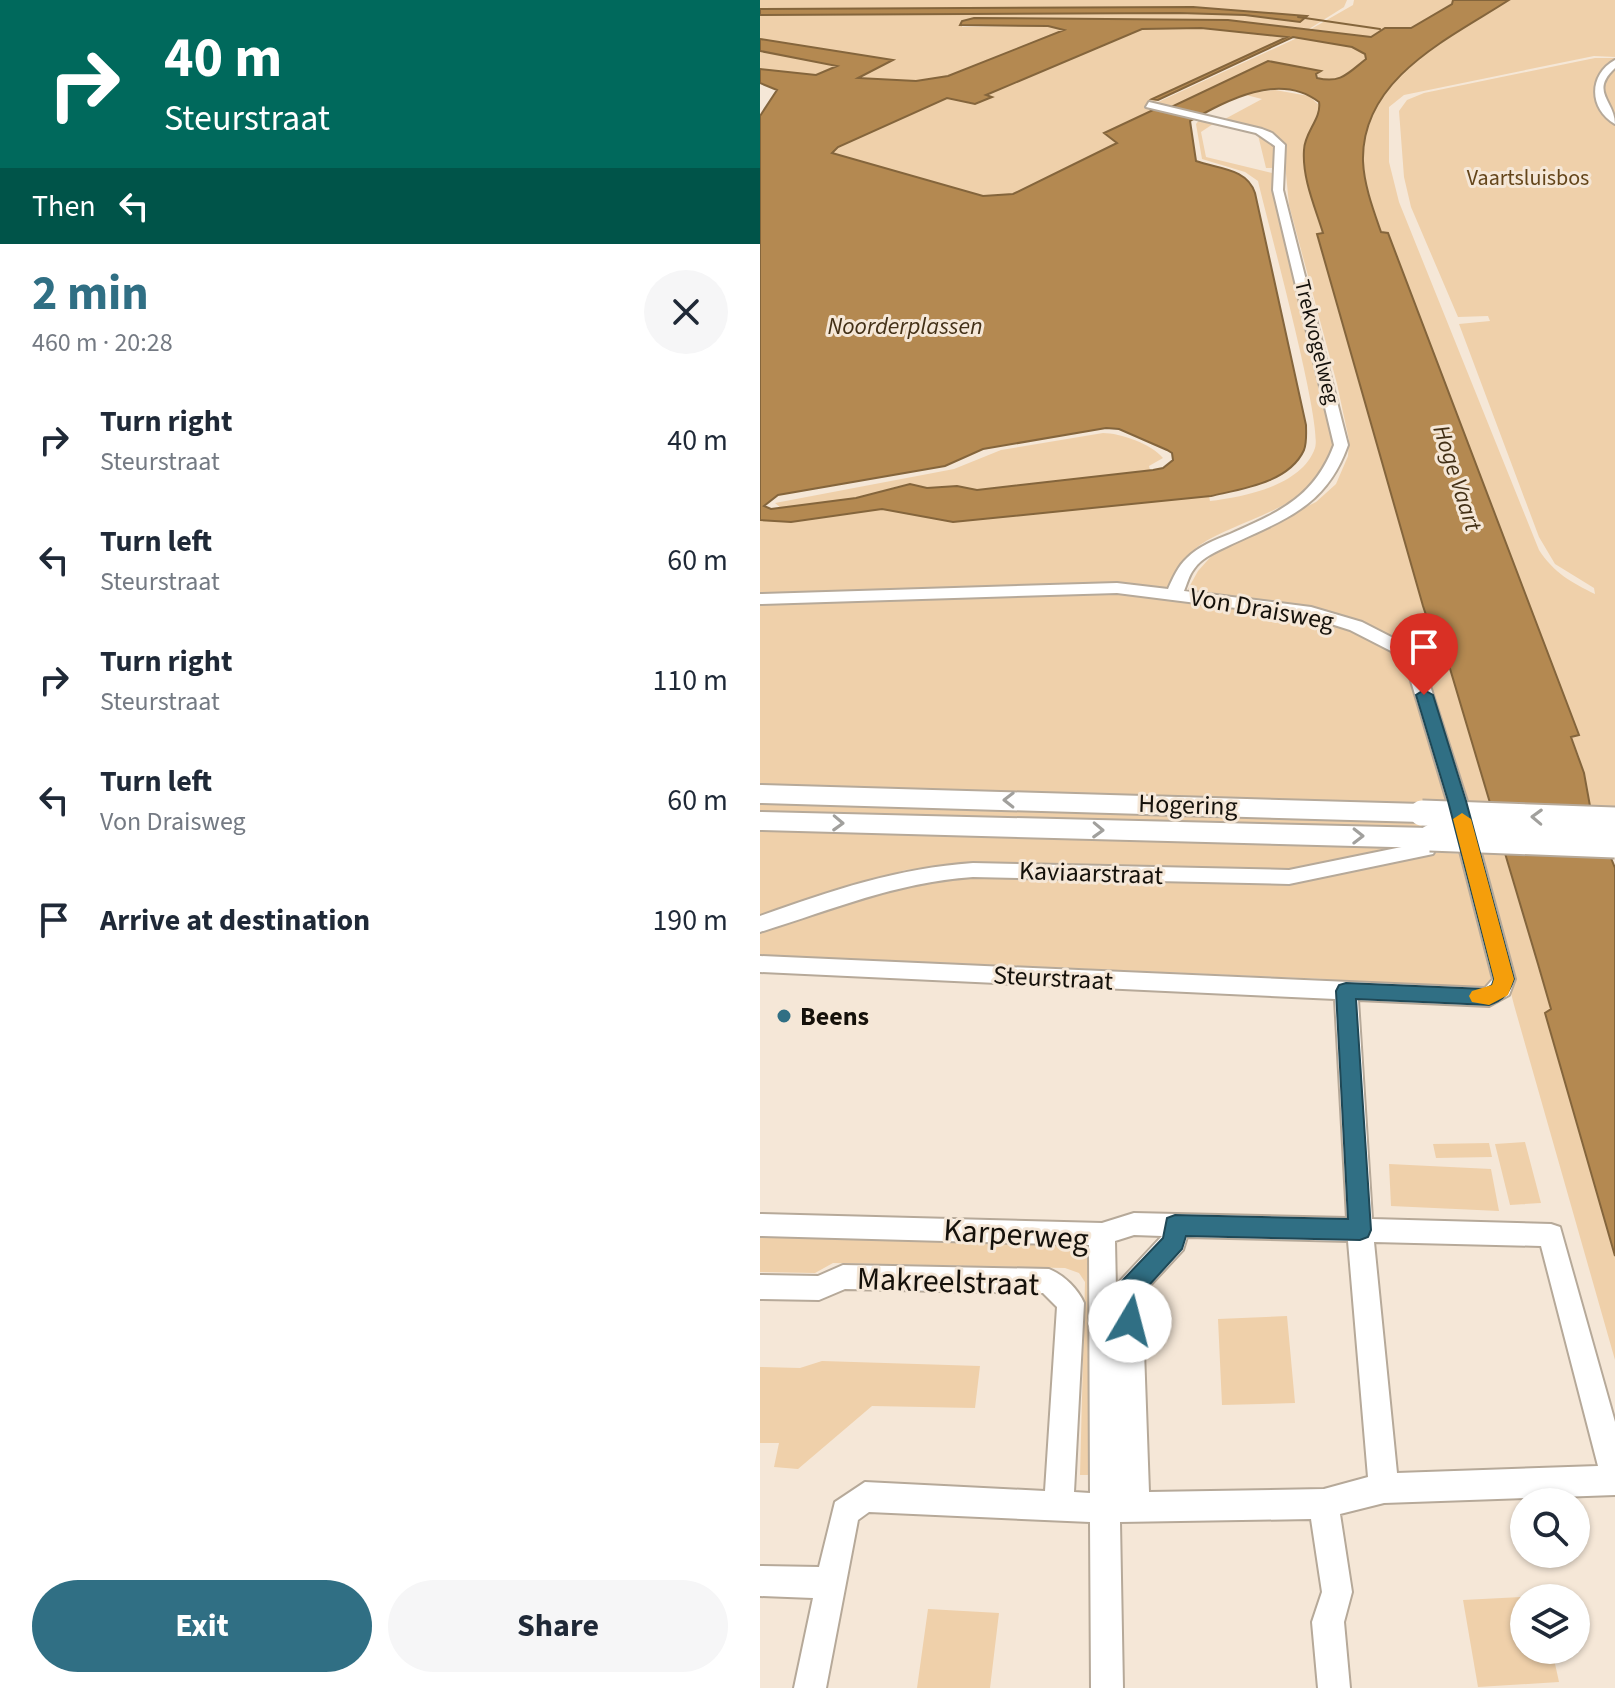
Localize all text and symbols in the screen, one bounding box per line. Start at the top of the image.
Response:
text: 40 m [164,19,282,98]
icon: right [32,32,136,136]
text: Steurstraat [164,93,330,144]
park label: Vaartsluisbos [1467,162,1589,194]
icon: left [112,184,156,228]
text: Then [32,185,96,228]
text: 2 min [32,260,149,328]
button: close [644,270,728,354]
street label: Trekvogelweg [1286,277,1348,407]
water label: Noorderplassen [827,309,983,344]
text: 460 m · 20:28 [32,324,173,361]
text: Turn right [100,400,232,443]
icon: right [32,418,76,462]
text: 40 m [667,419,728,462]
water label: Hoge Vaart [1423,421,1491,537]
text: Steurstraat [100,443,220,480]
text: Turn left [100,520,212,563]
icon: left [32,538,76,582]
text: 60 m [667,539,728,582]
text: Steurstraat [100,563,220,600]
street label: Von Draisweg [1187,578,1337,640]
pin [1390,613,1458,695]
icon: arrive [1402,625,1446,669]
text: Turn right [100,640,232,683]
icon: right [32,658,76,702]
text: 110 m [652,659,728,702]
text: Steurstraat [100,683,220,720]
text: Turn left [100,760,212,803]
icon: left [32,778,76,822]
text: 60 m [667,779,728,822]
street label: Hogering [1138,785,1238,825]
one-way arrow [1002,791,1015,808]
text: Von Draisweg [100,803,246,840]
one-way arrow [1530,809,1543,826]
one-way arrow [832,814,845,831]
one-way arrow [1092,821,1105,838]
one-way arrow [1352,828,1365,845]
street label: Kaviaarstraat [1018,852,1164,894]
icon: arrive [32,898,76,942]
text: Arrive at destination [100,899,370,942]
text: 190 m [652,899,728,942]
street label: Steurstraat [992,956,1114,1000]
place label: Beens [800,998,869,1035]
marker: Beens [775,1007,793,1025]
street label: Karperweg [942,1207,1090,1263]
street label: Makreelstraat [856,1256,1040,1308]
position arrow [1088,1279,1172,1363]
map controls [1510,1488,1590,1664]
button: search [1510,1488,1590,1568]
button: Exit [32,1580,372,1672]
button: Share [388,1580,728,1672]
button: layers [1510,1584,1590,1664]

